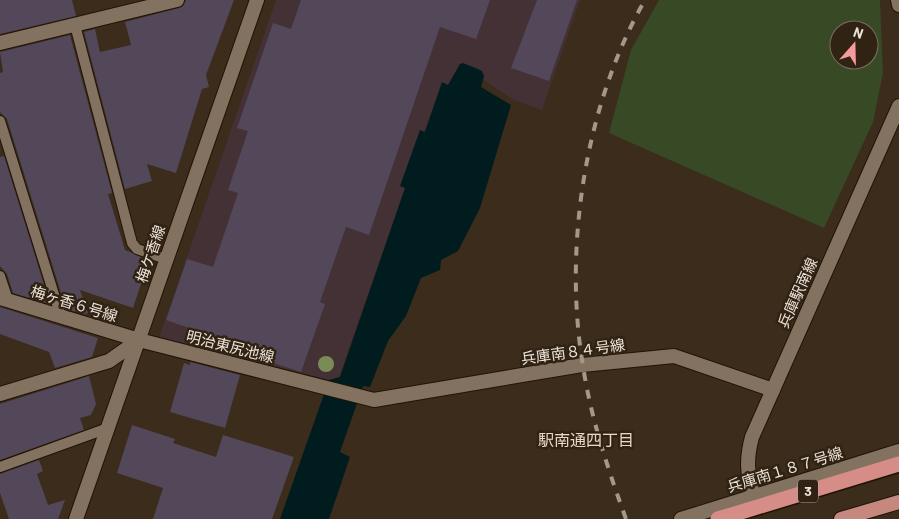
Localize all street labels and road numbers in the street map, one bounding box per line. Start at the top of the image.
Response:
street label: 梅ケ香線 [132,222,168,285]
street label: 兵庫駅南線 [774,255,821,331]
street label: 梅ヶ香６号線 [29,281,120,325]
street label: 明治東尻池線 [184,326,276,366]
street label: 兵庫南８４号線 [520,335,626,367]
street label: 兵庫南１８７号線 [725,443,845,495]
road number: 3 [798,480,818,502]

